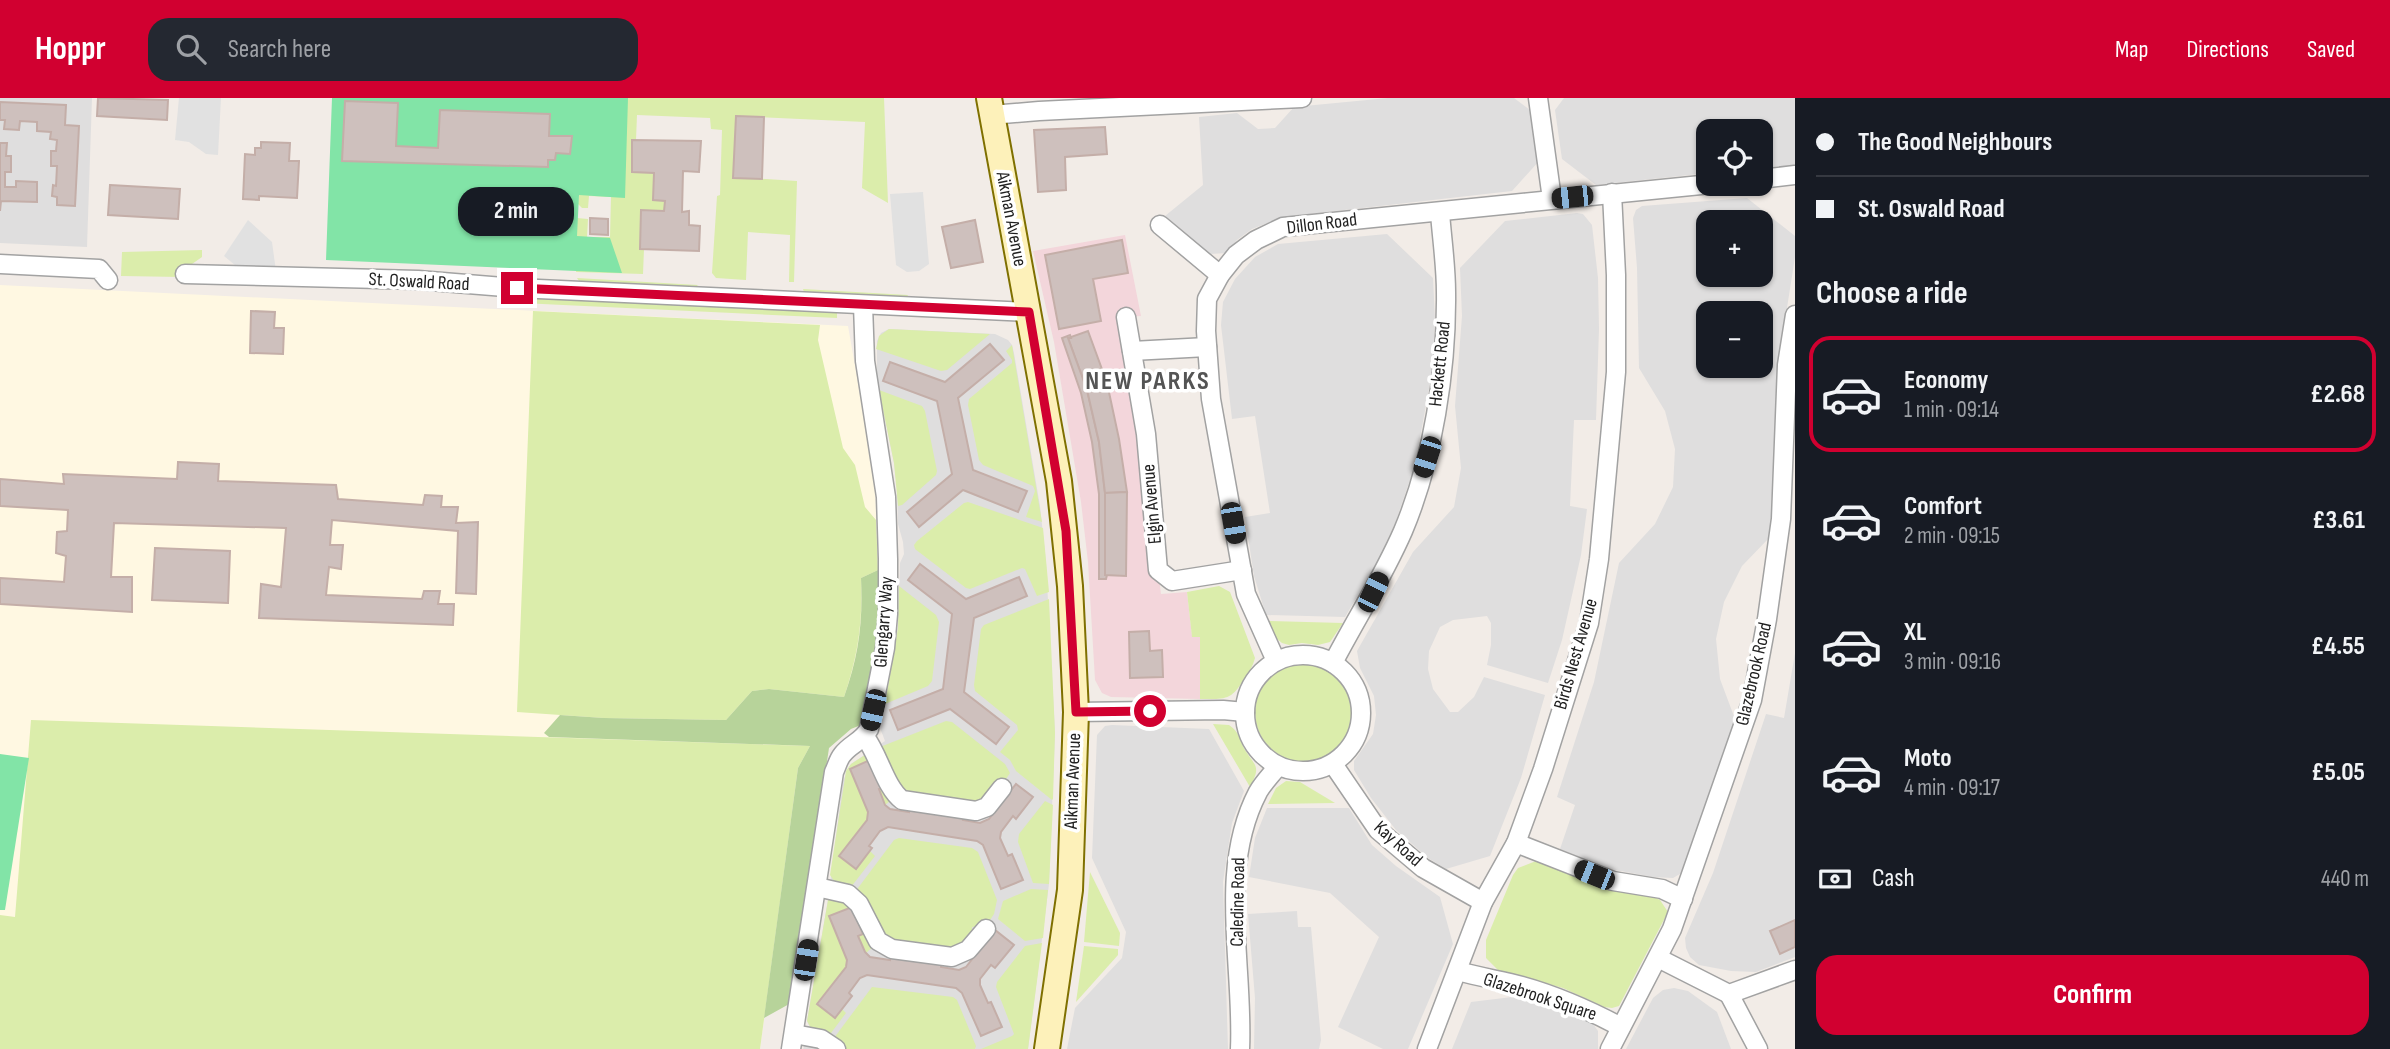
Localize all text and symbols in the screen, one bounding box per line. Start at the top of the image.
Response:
search box [148,18,638,81]
text: Hoppr [35,29,106,69]
icon: search [172,30,210,68]
text: Search here [228,34,331,65]
text: Map [2115,35,2148,64]
text: Directions [2186,35,2269,64]
text: Saved [2307,35,2355,64]
map controls [1696,119,1773,378]
button: locate [1696,119,1773,196]
text: The Good Neighbours [1858,127,2052,158]
street label: Aikman Avenue [990,169,1031,268]
car [1551,184,1594,210]
callout: 2 min [459,186,575,236]
text: St. Oswald Road [1858,194,2005,225]
text: 2 min [494,197,538,225]
street label: Dillon Road [1286,208,1358,240]
button: + [1696,210,1773,287]
street label: St. Oswald Road [368,268,470,296]
route end [501,272,533,304]
text: Choose a ride [1816,274,1968,313]
button: − [1696,301,1773,378]
street label: Hackett Road [1424,320,1456,408]
icon: car [1820,363,1883,426]
text: Economy [1904,365,1988,396]
district label: NEW PARKS [1085,366,1211,397]
text: £2.68 [2310,379,2365,410]
text: 1 min · 09:14 [1904,396,1999,424]
car [1411,434,1444,480]
street label: Elgin Avenue [1137,463,1167,545]
icon: car [1820,489,1883,552]
text: Comfort [1904,491,1982,522]
car [1220,500,1247,546]
text: £3.61 [2312,505,2365,536]
text: 2 min · 09:15 [1904,522,2000,550]
car [1355,569,1392,615]
street label: Glengarry Way [869,575,899,668]
street label: Birds Nest Avenue [1549,596,1603,712]
icon: car [1820,615,1883,678]
text: XL [1904,617,1926,648]
street label: Glazebrook Road [1731,620,1777,728]
text: £4.55 [2311,631,2365,662]
text: 3 min · 09:16 [1904,648,2001,676]
car [859,687,888,733]
route start [1134,695,1166,727]
street label: Aikman Avenue [1060,733,1086,830]
icon: car [1820,741,1883,804]
text: Moto [1904,743,1952,774]
text: £5.05 [2311,757,2365,788]
text: 4 min · 09:17 [1904,774,2000,802]
street label: Kay Road [1369,816,1427,872]
street label: Caledine Road [1226,857,1250,947]
car [1571,857,1618,893]
icon: cash [1816,860,1854,898]
text: Cash [1872,863,1915,894]
text: 440 m [2321,865,2369,893]
car [793,938,820,982]
button: Confirm [1816,955,2369,1035]
street label: Glazebrook Square [1480,968,1600,1026]

